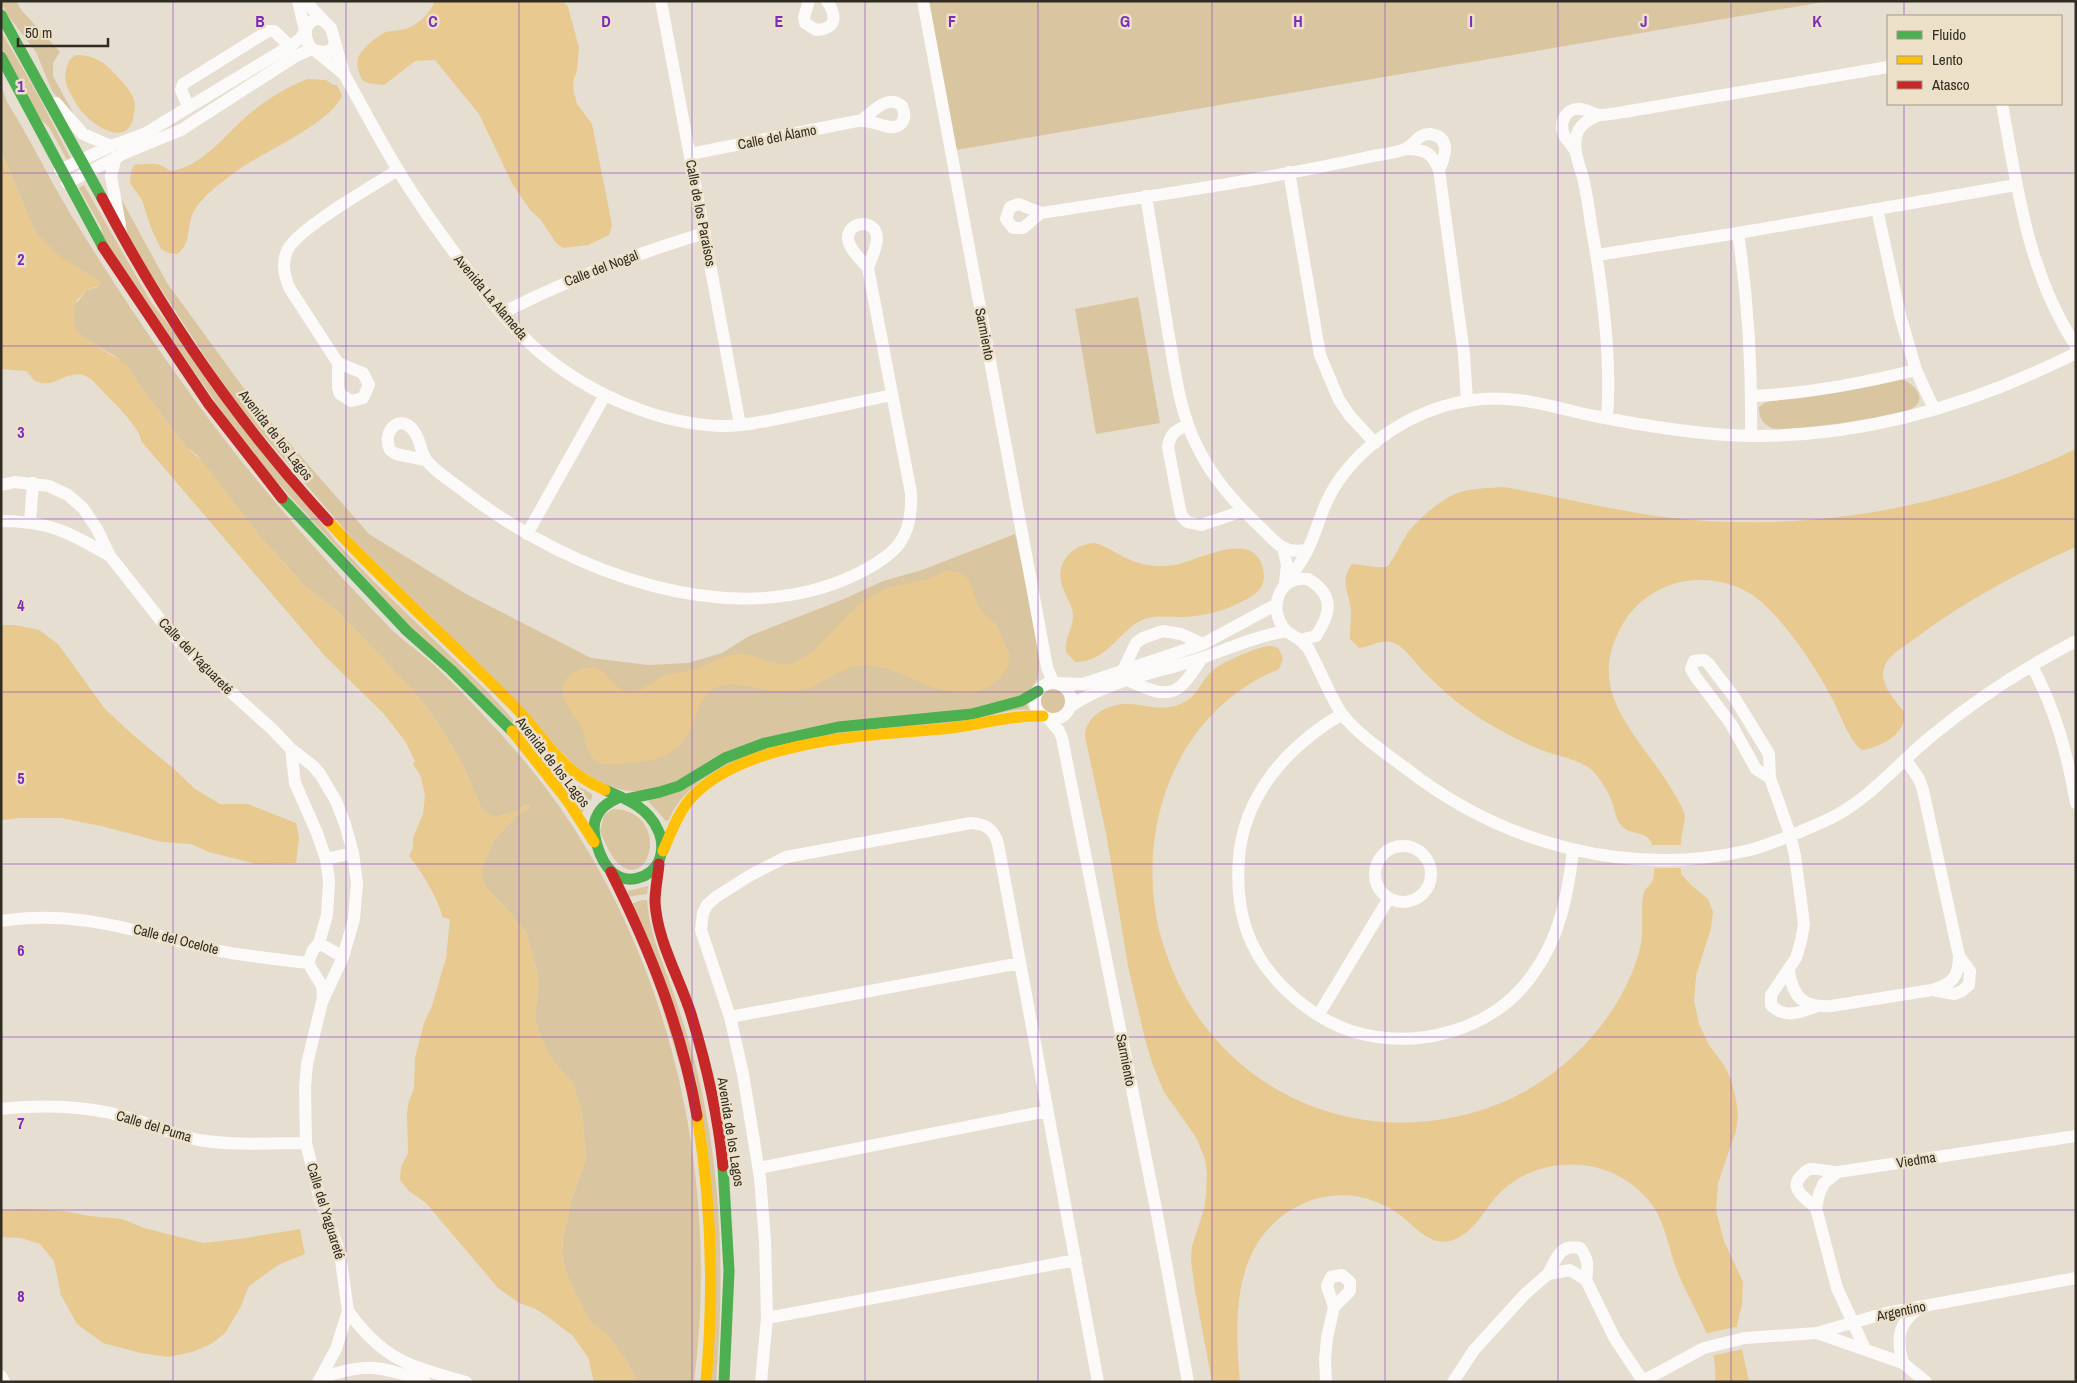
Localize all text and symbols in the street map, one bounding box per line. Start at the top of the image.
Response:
text: B [255,10,265,32]
text: C [428,10,438,32]
text: D [601,10,611,32]
text: E [775,10,784,32]
text: F [948,10,956,32]
text: G [1120,10,1130,32]
text: H [1293,10,1303,32]
text: I [1469,10,1473,32]
text: J [1640,10,1648,32]
text: K [1812,10,1822,32]
scale bar [18,15,108,47]
legend [1887,15,2062,105]
text: 50 m [25,22,52,43]
text: Fluido [1932,24,1966,45]
text: Lento [1932,49,1963,70]
text: Atasco [1931,74,1970,95]
text: 1 [17,75,25,97]
street label: Calle del Álamo [736,121,818,153]
street label: Calle de los Paraísos [682,158,720,268]
street label: Calle del Nogal [561,246,641,290]
text: 2 [17,248,25,270]
street label: Avenida La Alameda [449,250,532,344]
street label: Sarmiento [971,306,999,362]
street label: Avenida de los Lagos [234,385,317,484]
text: 3 [17,421,25,443]
text: 4 [17,594,25,616]
street label: Calle del Yaguareté [155,614,237,698]
street label: Avenida de los Lagos [511,712,594,811]
text: 5 [17,767,25,789]
street label: Calle del Ocelote [131,920,221,958]
text: 6 [17,939,25,961]
street label: Sarmiento [1112,1032,1140,1088]
street label: Avenida de los Lagos [713,1075,749,1188]
street label: Calle del Puma [114,1106,194,1146]
text: 7 [17,1112,25,1134]
street label: Viedma [1895,1148,1937,1172]
street label: Calle del Yaguareté [303,1161,349,1261]
text: 8 [17,1285,25,1307]
street label: Argentino [1874,1297,1927,1325]

